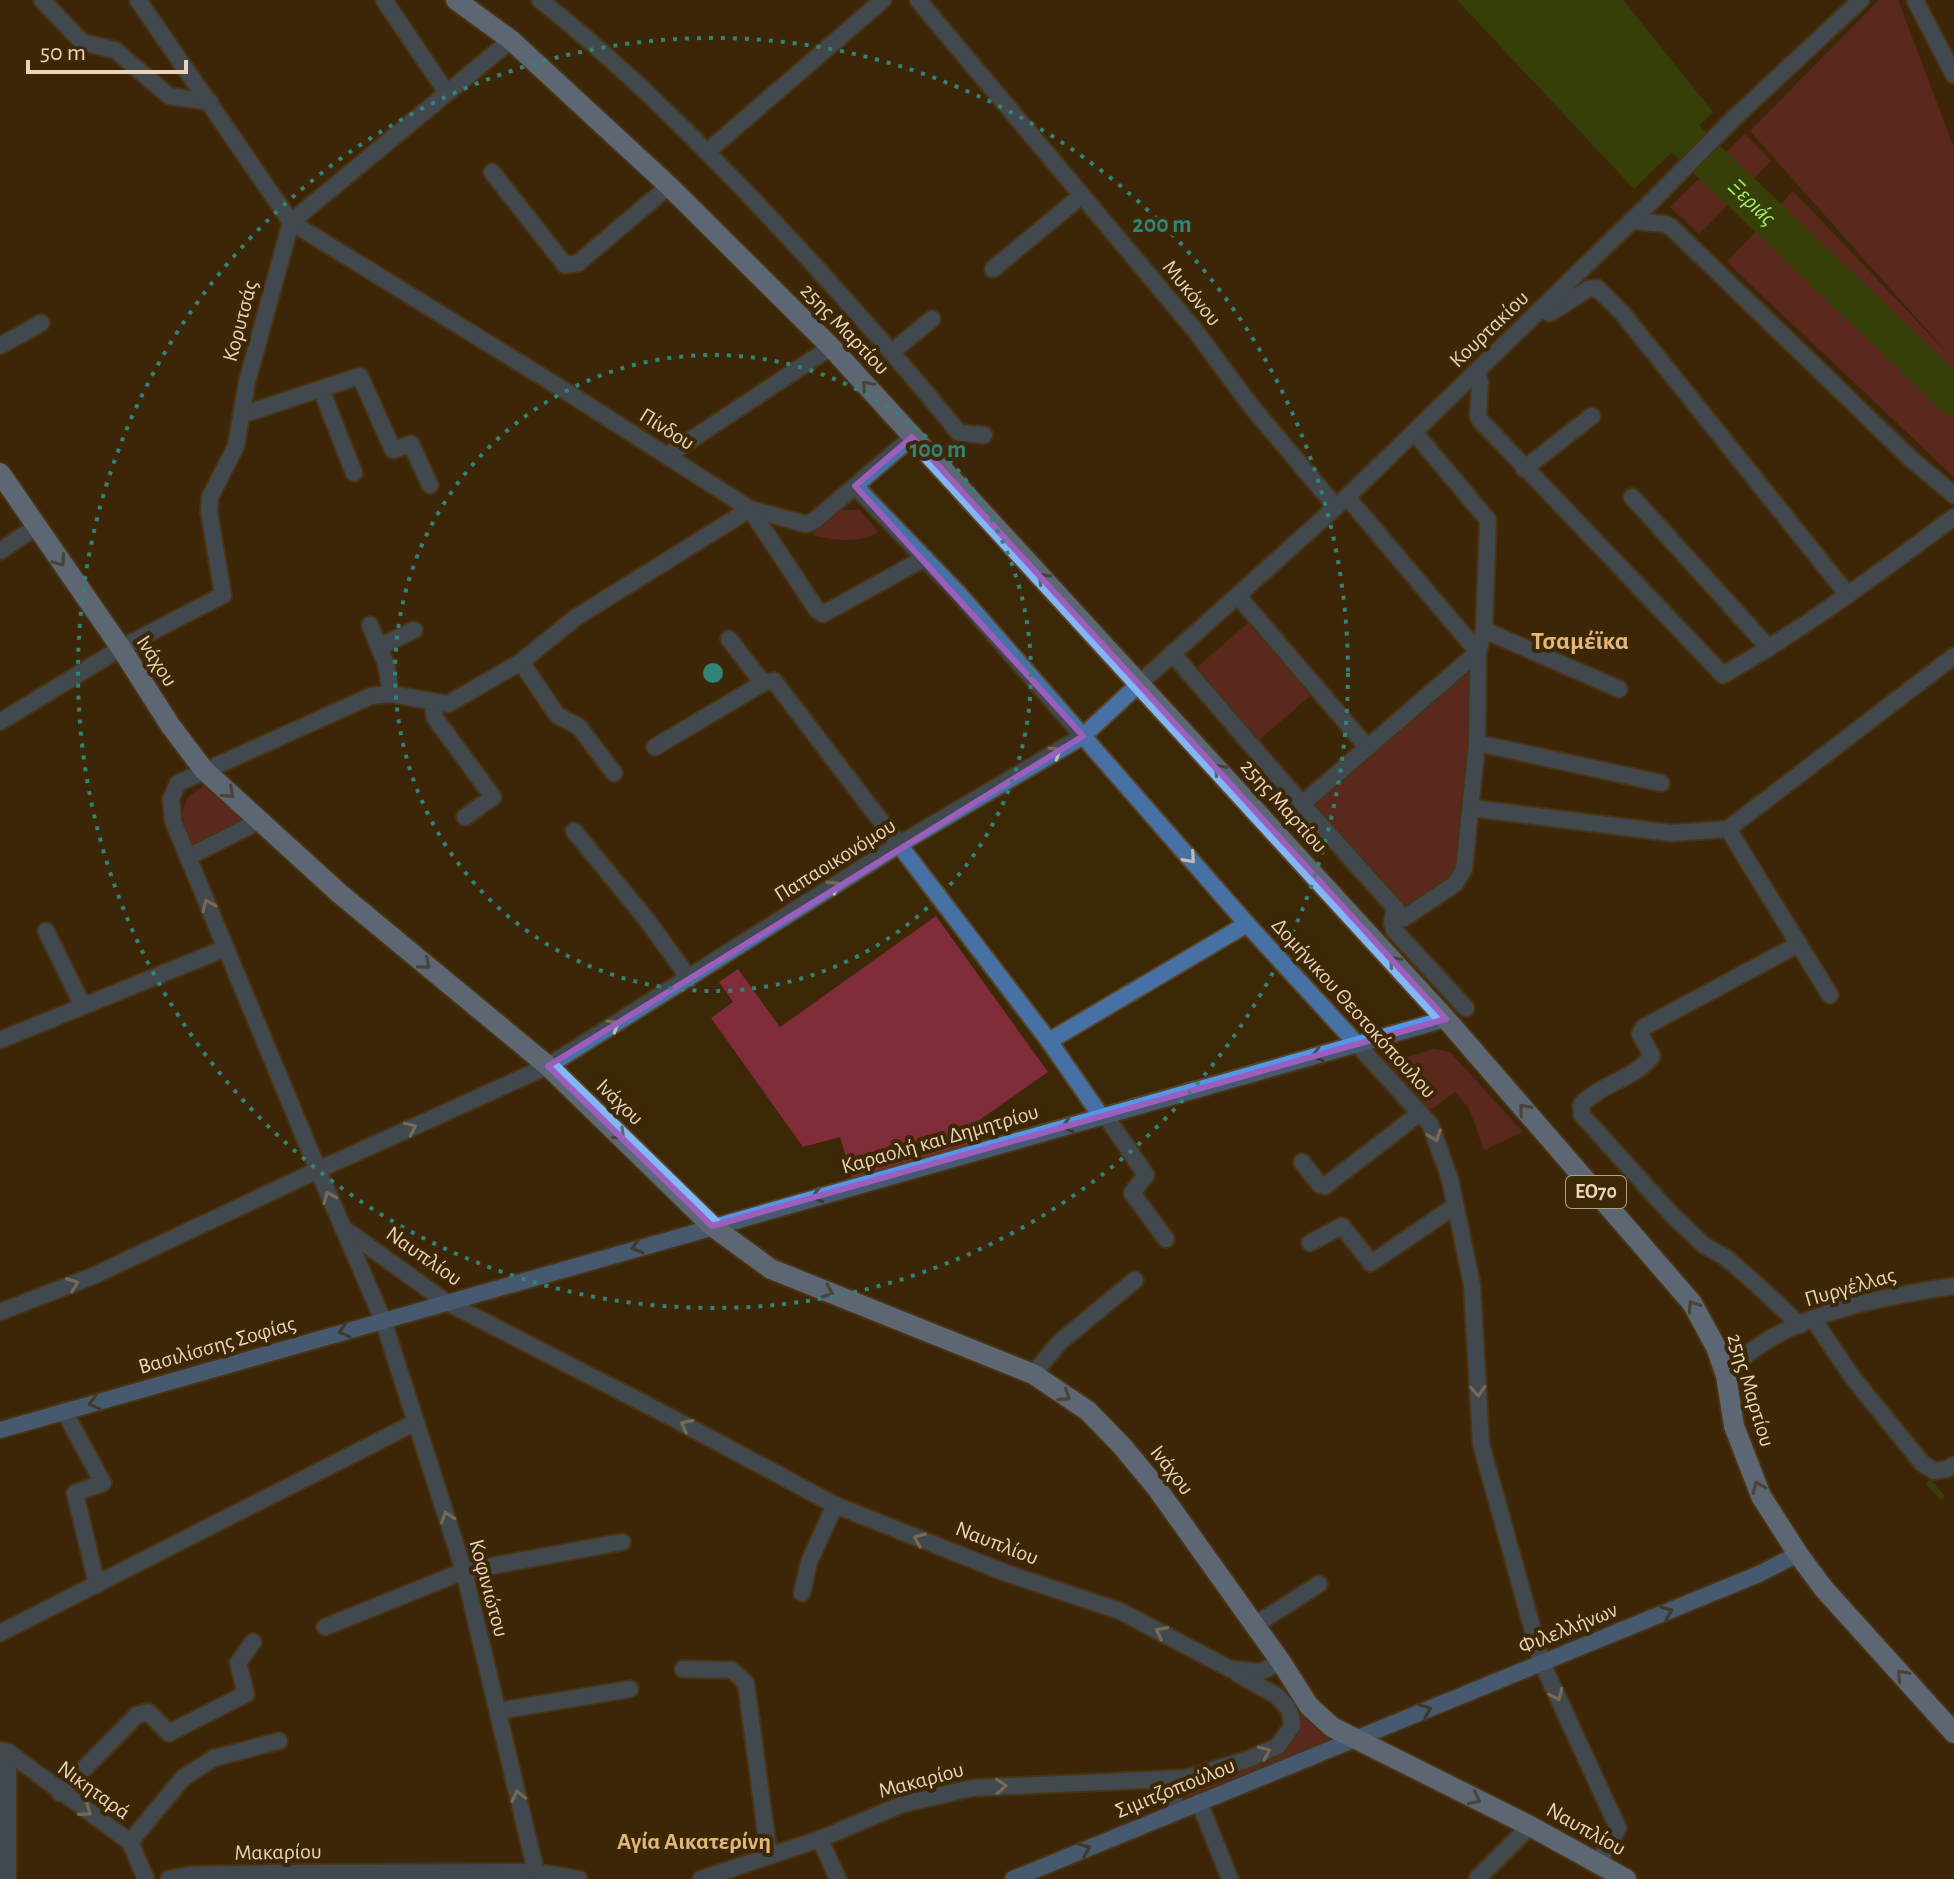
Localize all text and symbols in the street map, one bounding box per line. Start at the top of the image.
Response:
scale bar [28,24,186,74]
text: 50 m [40,41,86,65]
water label: Ξεριάς [1723,174,1781,231]
text: 200 m [1132,213,1192,237]
street label: Μυκόνου [1158,256,1226,330]
street label: Κορυτσάς [219,278,261,364]
street label: 25ης Μαρτίου [796,279,894,379]
street label: Κουρτακίου [1445,286,1533,372]
one-way arrow [862,381,876,396]
street label: Πίνδου [636,404,698,454]
text: 100 m [910,438,966,462]
one-way arrow [50,552,65,566]
one-way arrow [1037,573,1052,587]
district label: Τσαμέϊκα [1531,628,1629,654]
street label: Ινάχου [132,631,182,691]
centre of rings [699,659,727,687]
one-way arrow [1047,746,1062,762]
street label: 25ης Μαρτίου [1237,755,1331,857]
one-way arrow [1213,764,1228,778]
one-way arrow [220,783,234,798]
street label: Παπαοικονόμου [770,814,900,906]
one-way arrow [1180,848,1195,863]
one-way arrow [825,881,839,896]
one-way arrow [202,899,218,913]
street label: Δομήνικου Θεοτοκόπουλου [1268,914,1440,1102]
one-way arrow [415,954,430,969]
one-way arrow [1389,956,1403,971]
one-way arrow [605,1020,620,1035]
one-way arrow [1311,1046,1325,1062]
street label: Ινάχου [592,1075,648,1129]
street label: Καραολή και Δημητρίου [839,1100,1041,1178]
one-way arrow [1519,1103,1534,1118]
one-way arrow [1061,1117,1075,1133]
one-way arrow [402,1122,417,1138]
one-way arrow [611,1126,625,1141]
one-way arrow [1425,1129,1441,1143]
road number: ΕΟ70 [1566,1176,1626,1208]
one-way arrow [810,1187,824,1204]
one-way arrow [323,1191,339,1205]
street label: Ναυπλίου [382,1222,466,1290]
one-way arrow [631,1238,645,1255]
street label: Πυργέλλας [1802,1264,1898,1310]
one-way arrow [65,1277,79,1294]
one-way arrow [820,1282,834,1299]
one-way arrow [1688,1301,1703,1315]
street label: Βασιλίσσης Σοφίας [136,1312,298,1378]
one-way arrow [338,1322,351,1338]
street label: 25ης Μαρτίου [1723,1331,1779,1449]
one-way arrow [1469,1385,1486,1398]
one-way arrow [1057,1386,1071,1401]
one-way arrow [88,1394,102,1410]
one-way arrow [679,1420,694,1435]
street label: Ινάχου [1146,1441,1198,1499]
one-way arrow [1752,1481,1768,1495]
one-way arrow [440,1511,456,1525]
street label: Ναυπλίου [953,1517,1041,1569]
one-way arrow [913,1532,927,1549]
street label: Κοφινιώτου [465,1537,513,1639]
street label: Φιλελλήνων [1515,1598,1621,1658]
one-way arrow [1659,1605,1673,1621]
one-way arrow [1155,1626,1170,1641]
one-way arrow [1897,1670,1911,1685]
one-way arrow [1547,1687,1563,1702]
one-way arrow [1418,1704,1432,1720]
one-way arrow [1256,1745,1271,1761]
street label: Σιμιτζοπούλου [1112,1754,1238,1822]
street label: Νικηταρά [54,1756,134,1824]
street label: Μακαρίου [876,1758,966,1802]
one-way arrow [995,1778,1008,1795]
one-way arrow [1466,1789,1481,1804]
one-way arrow [510,1790,527,1804]
street label: Ναυπλίου [1543,1798,1629,1860]
one-way arrow [77,1801,91,1816]
district label: Αγία Αικατερίνη [617,1830,771,1854]
street label: Μακαρίου [234,1840,322,1864]
one-way arrow [1077,1842,1091,1859]

